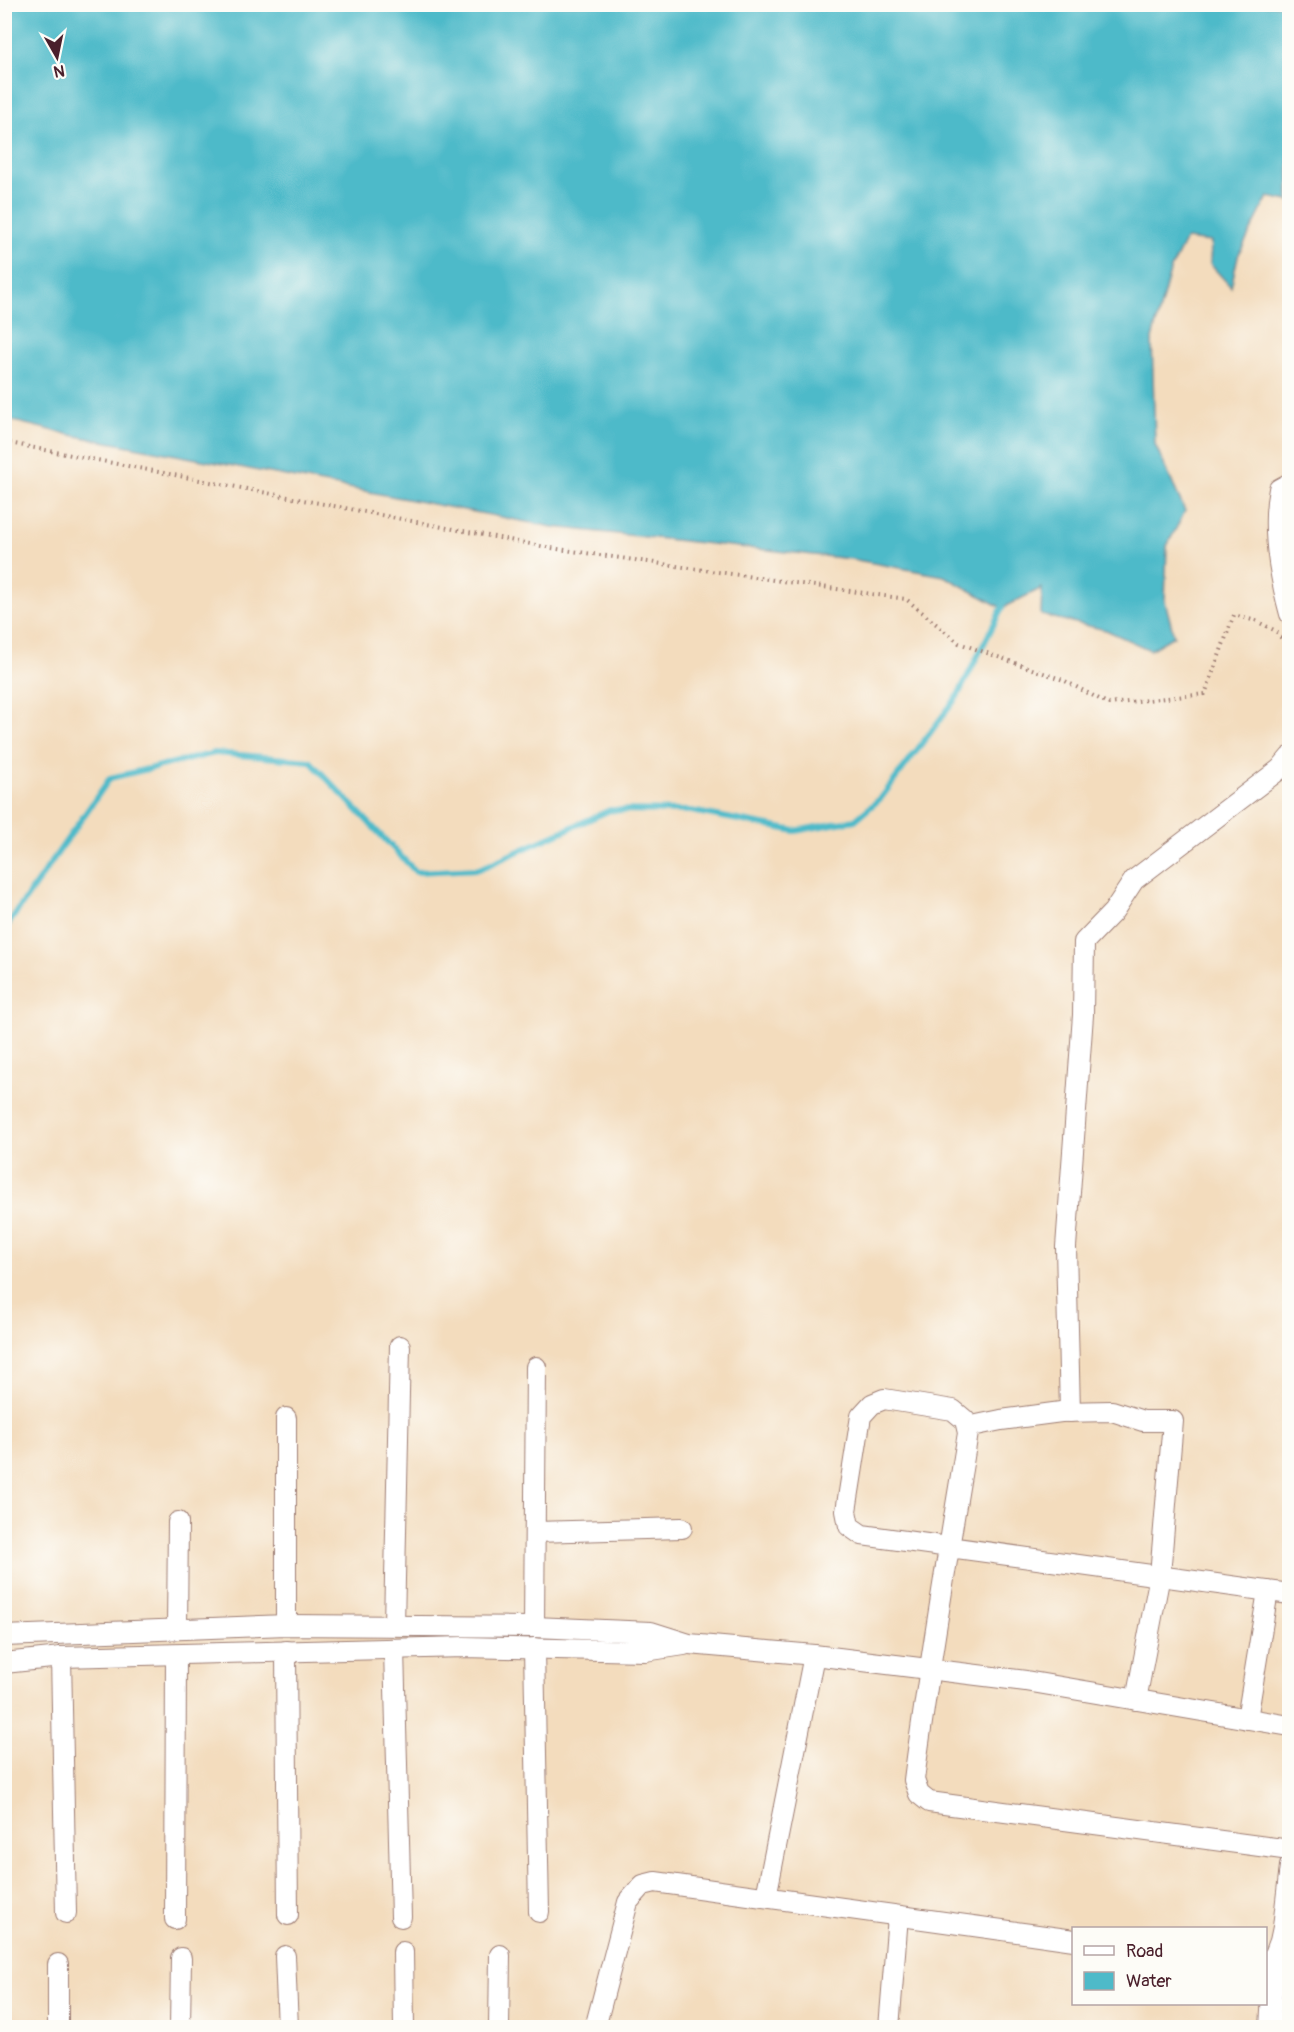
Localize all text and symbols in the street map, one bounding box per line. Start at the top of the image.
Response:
north arrow [27,27,87,87]
text: N [52,60,66,82]
legend [1072,1927,1267,2005]
text: Road [1126,1940,1163,1963]
text: Water [1126,1970,1172,1993]

